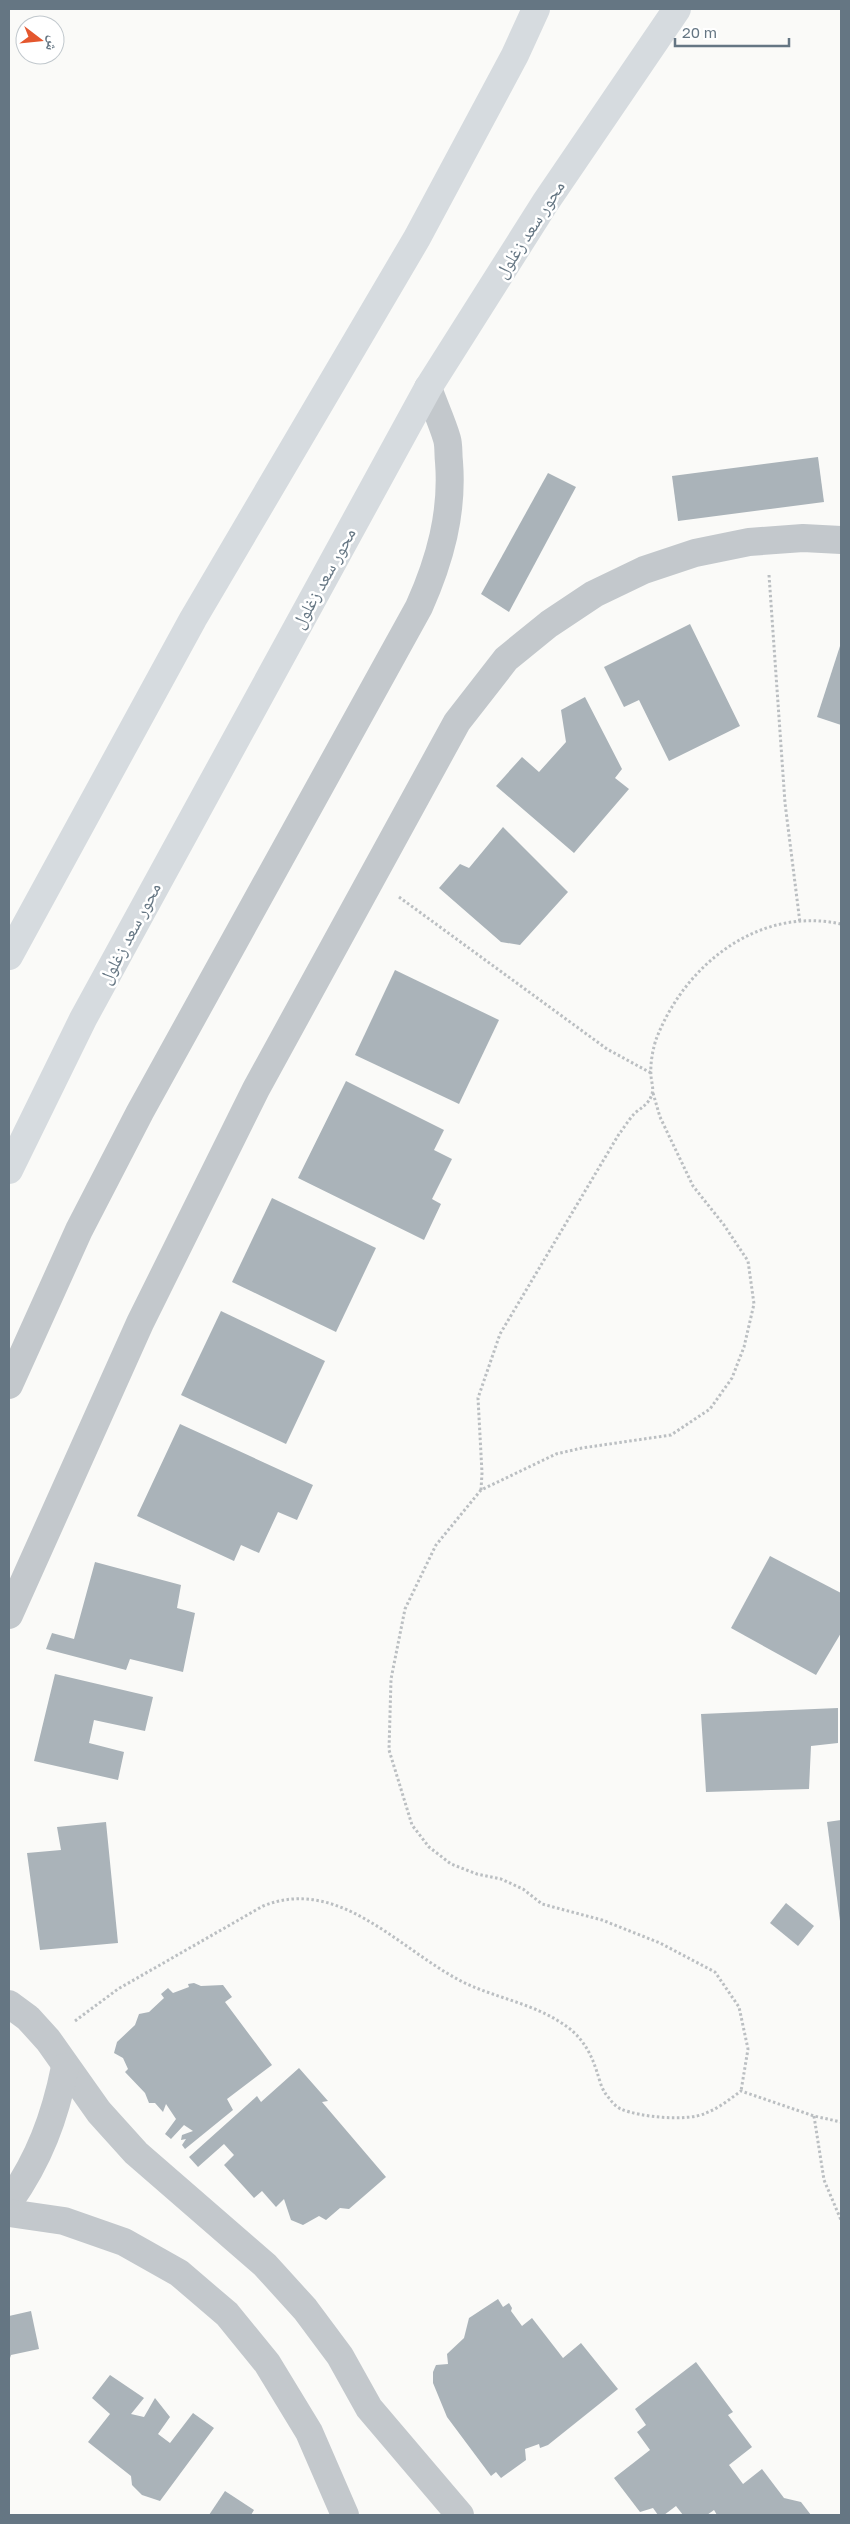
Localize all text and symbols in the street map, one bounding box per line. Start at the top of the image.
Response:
north arrow [15,15,65,65]
scale bar [675,15,789,47]
text: 20 m [682,23,717,41]
text: ش [42,34,63,53]
street label: محور سعد زغلول [489,176,570,282]
street label: محور سعد زغلول [286,524,361,633]
street label: محور سعد زغلول [93,878,166,988]

